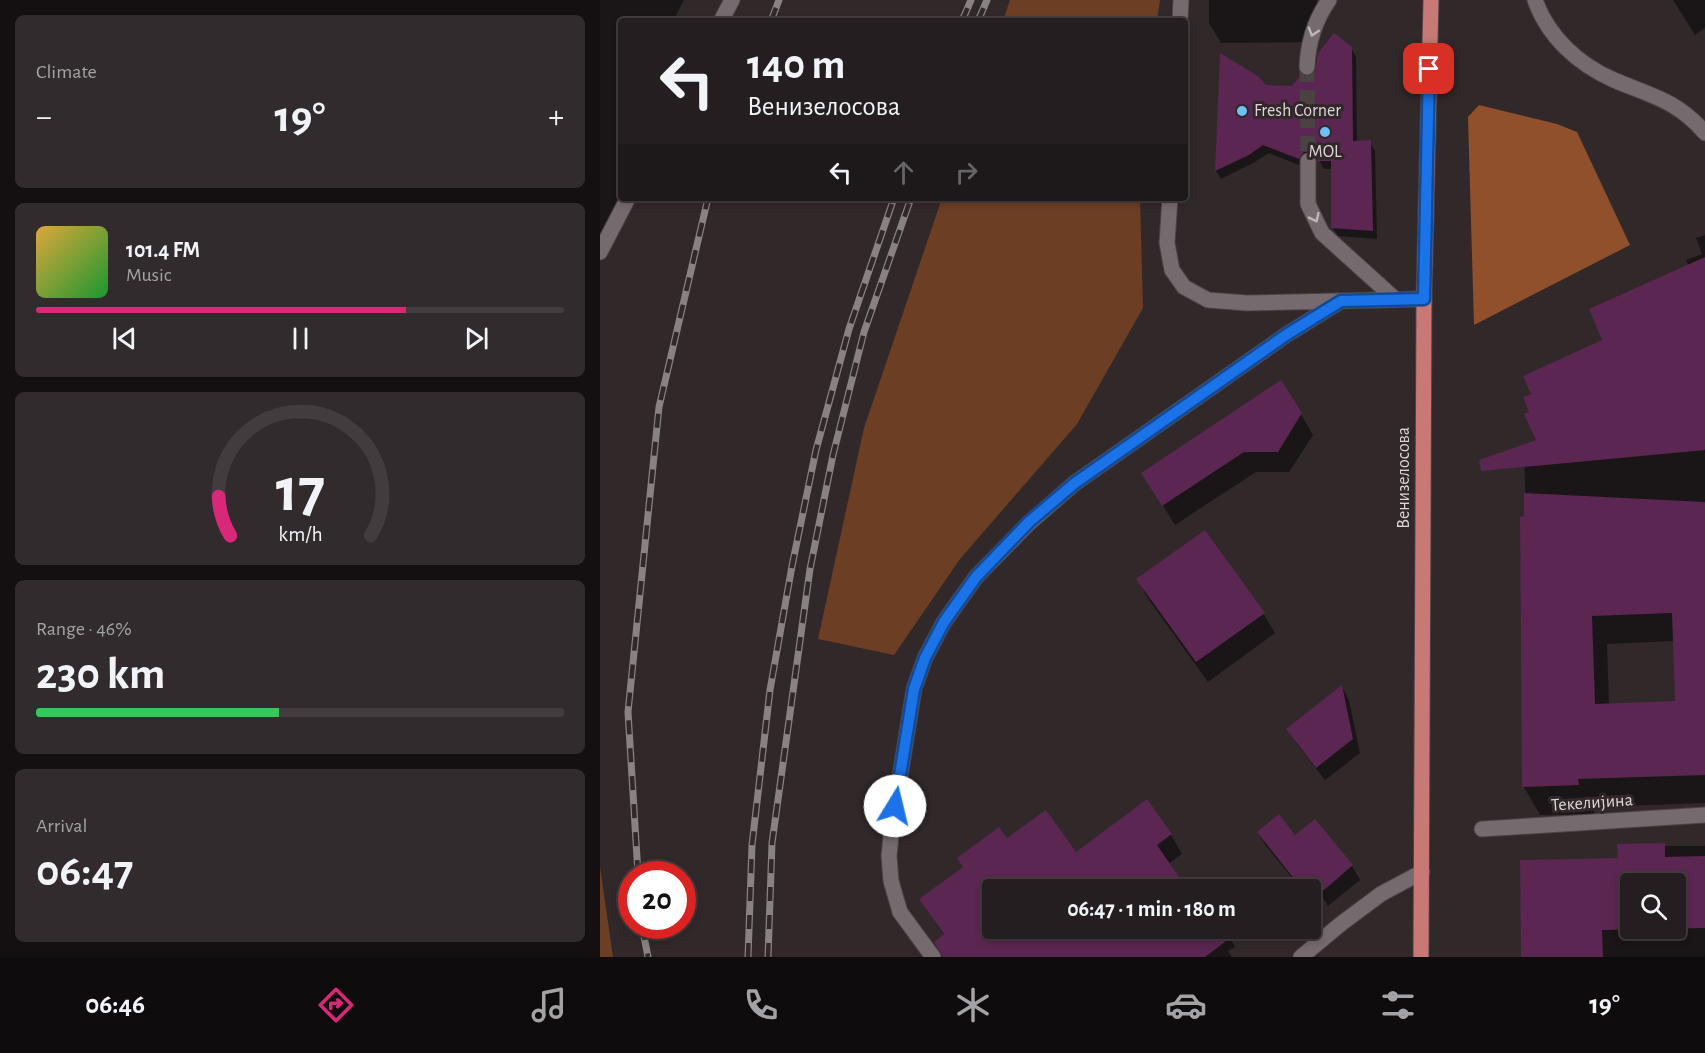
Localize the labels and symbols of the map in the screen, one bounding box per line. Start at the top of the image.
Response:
one-way arrow [1308,26,1320,37]
pin [1403,43,1454,94]
place label: Fresh Corner [1254,102,1341,120]
marker: Fresh Corner [1235,104,1249,118]
marker: MOL [1318,125,1332,139]
place label: MOL [1308,143,1342,161]
one-way arrow [1307,212,1319,223]
street label: Венизелосова [1395,427,1413,529]
position arrow [863,774,927,838]
street label: Текелијина [1551,791,1633,815]
speed limit sign: 20 [618,861,696,939]

